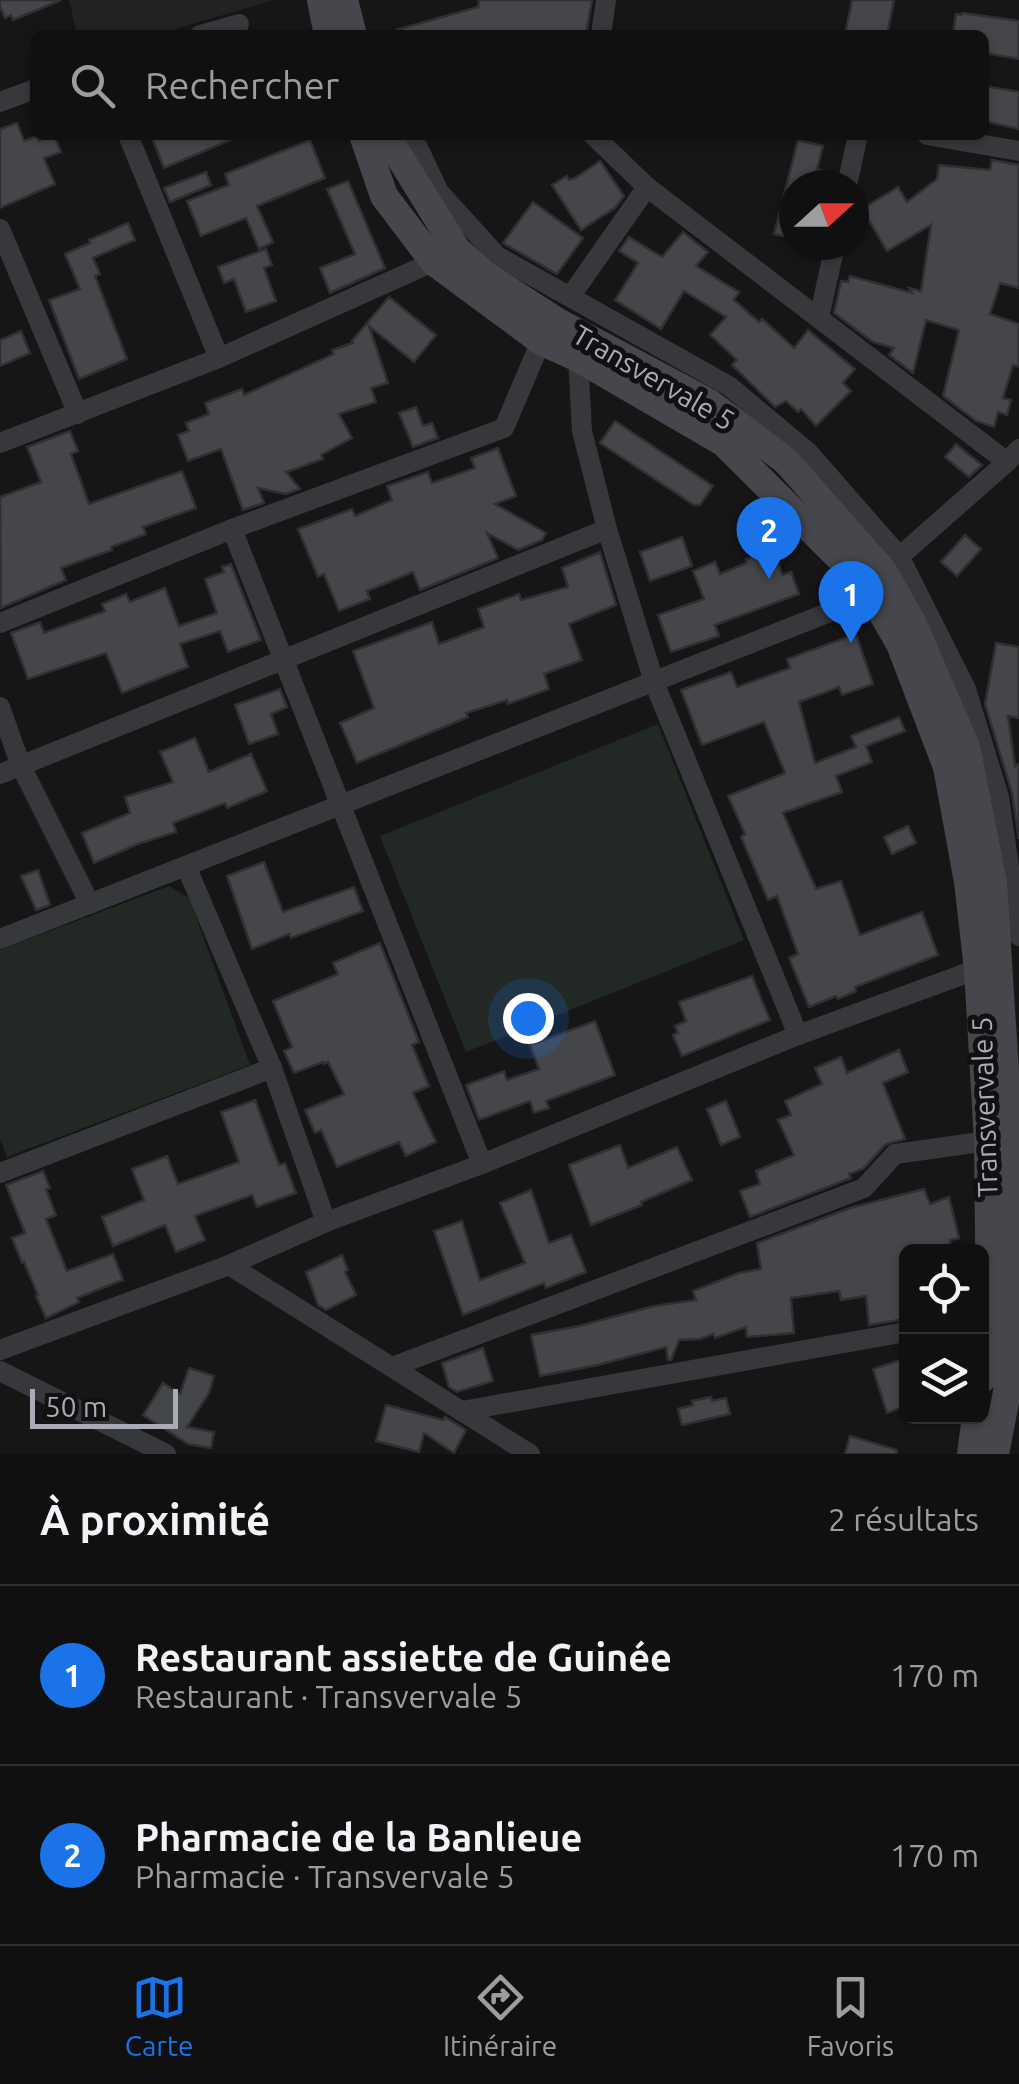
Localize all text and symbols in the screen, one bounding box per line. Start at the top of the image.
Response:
search box [30,30,989,140]
icon: search [65,58,120,113]
text: Rechercher [145,64,339,106]
north arrow [779,170,869,260]
street label: Transvervale 5 [568,318,740,436]
pin: 2 [736,496,802,579]
pin: 1 [818,560,884,643]
your location [503,993,554,1044]
street label: Transvervale 5 [965,1016,1003,1198]
map controls [899,1244,989,1424]
button: locate [899,1244,989,1334]
button: layers [899,1334,989,1424]
scale bar [30,1384,178,1428]
text: 50 m [45,1391,107,1422]
text: À proximité [40,1496,270,1543]
text: 2 résultats [828,1501,979,1537]
text: Restaurant assiette de Guinée [135,1636,672,1678]
text: 1 [63,1657,82,1693]
text: 170 m [890,1657,979,1693]
text: Restaurant · Transvervale 5 [135,1678,523,1714]
text: Pharmacie de la Banlieue [135,1816,582,1858]
text: 2 [63,1837,82,1873]
text: 170 m [890,1837,979,1873]
text: Pharmacie · Transvervale 5 [135,1858,515,1894]
tab: Carte [125,1970,193,2061]
tab: Itinéraire [443,1970,557,2061]
tab: Favoris [807,1970,894,2061]

